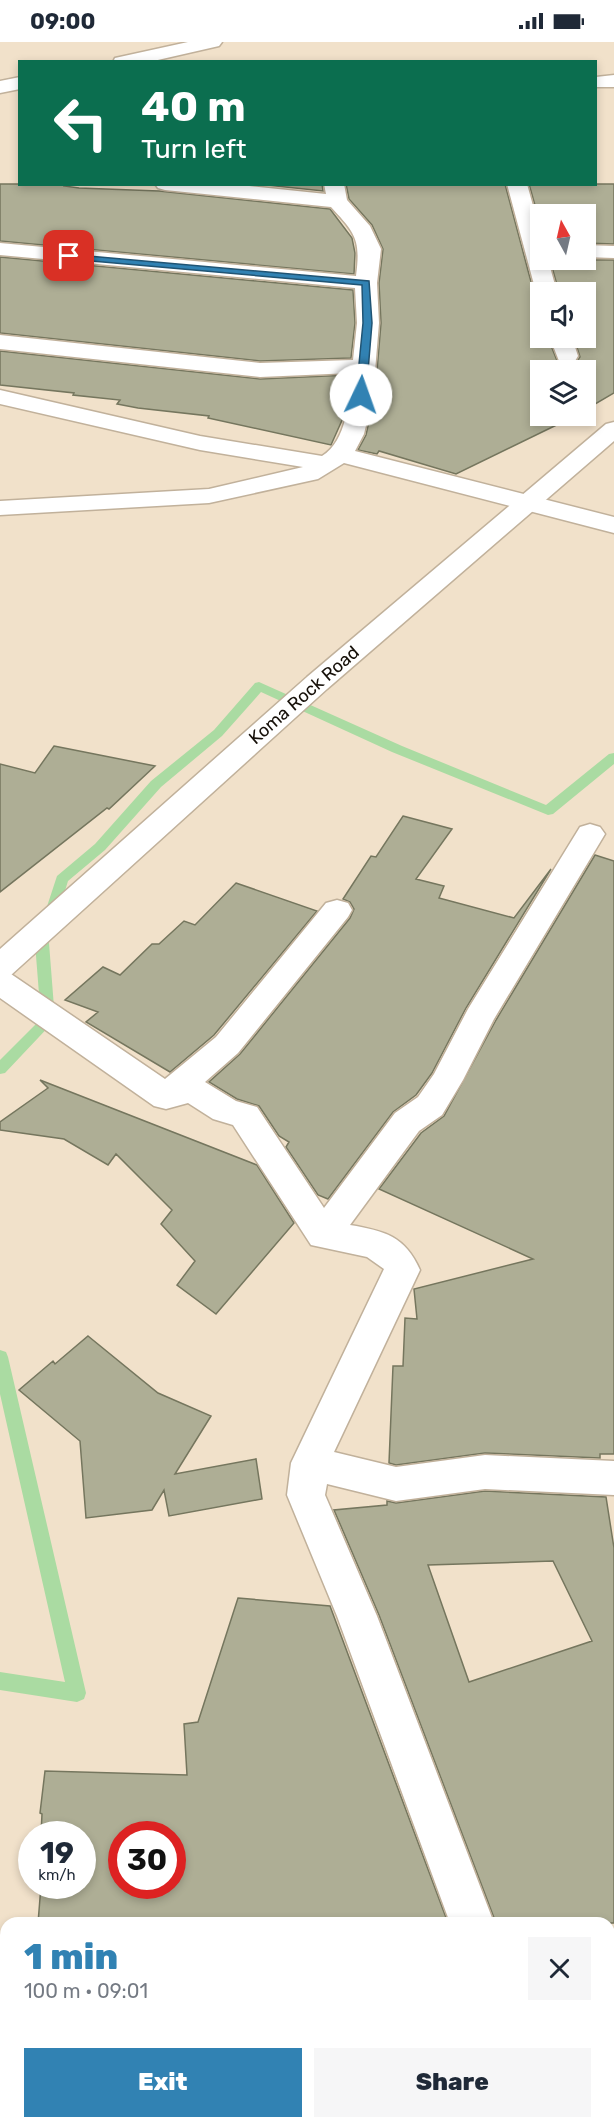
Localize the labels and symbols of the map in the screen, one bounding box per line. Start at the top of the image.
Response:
north arrow [530,204,596,270]
pin [43,230,94,281]
position arrow [329,363,393,427]
street label: Koma Rock Road [244,641,364,749]
speed limit sign: 30 [108,1821,186,1899]

